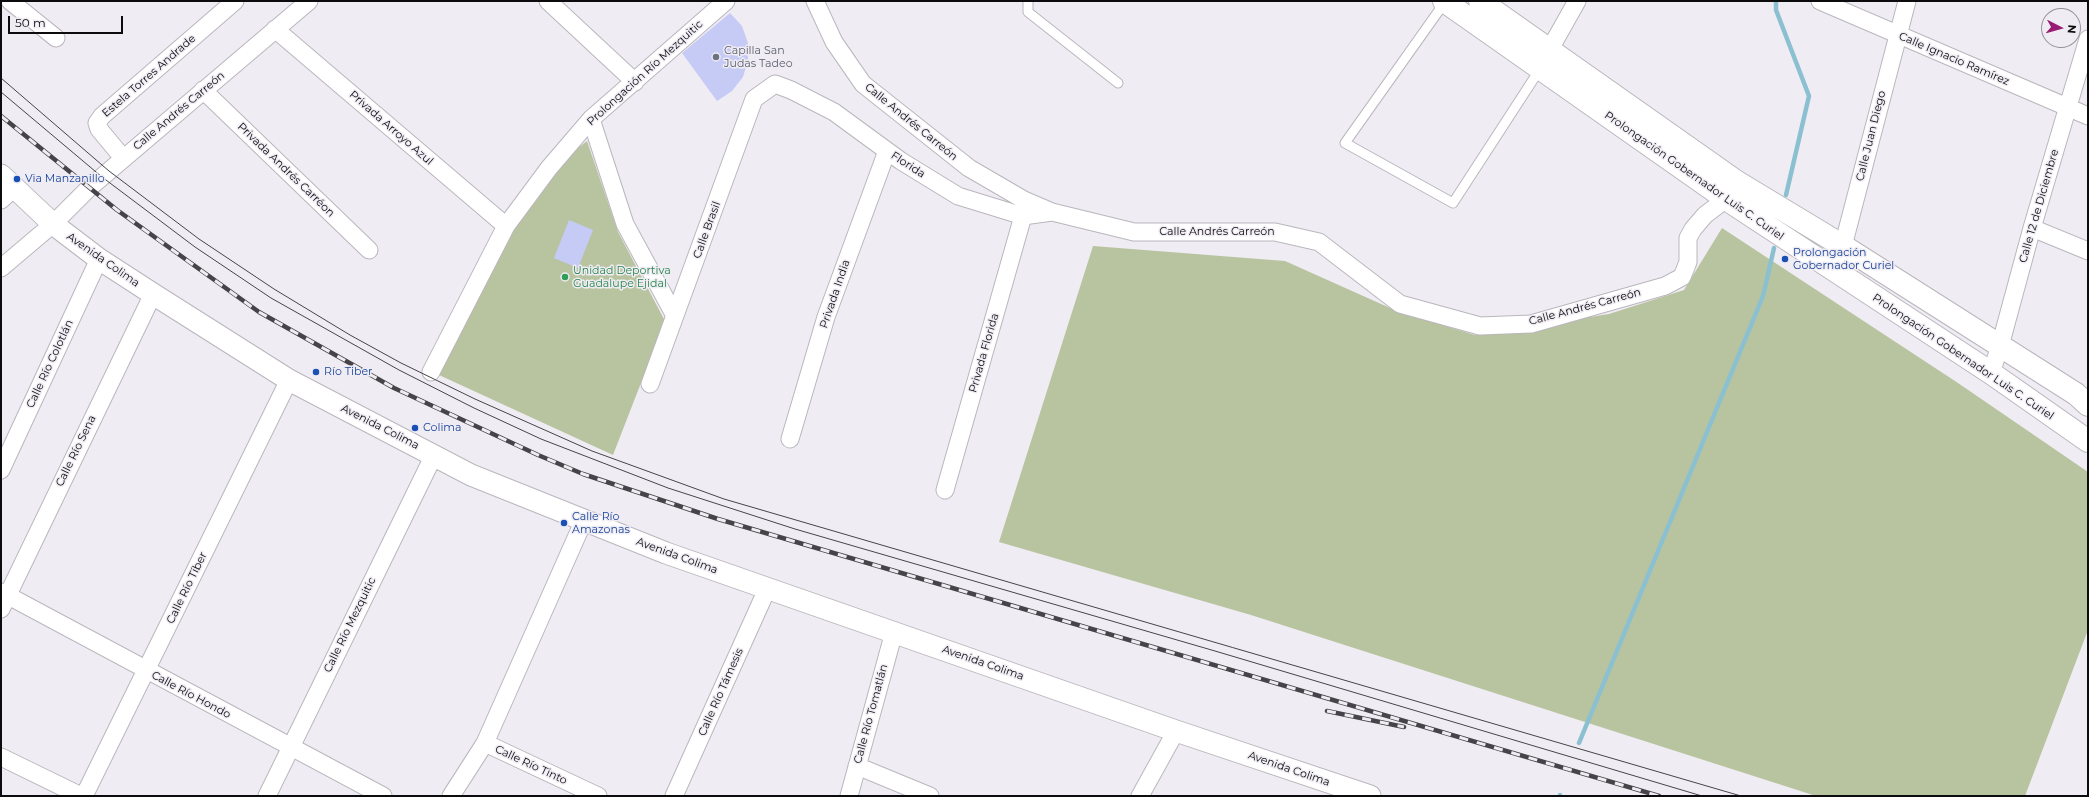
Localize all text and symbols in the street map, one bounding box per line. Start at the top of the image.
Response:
scale bar [10,8,125,34]
north arrow [2041,8,2081,48]
text: 50 m [15,15,46,30]
street label: Prolongación Río Mezquitic [584,18,706,128]
text: N [2065,24,2079,34]
street label: Calle Ignacio Ramírez [1897,30,2011,88]
street label: Estela Torres Andrade [100,32,198,120]
place label: Capilla San Judas Tadeo [724,44,793,70]
marker: Capilla San Judas Tadeo [711,52,721,62]
street label: Calle Andrés Carreón [131,69,227,153]
street label: Calle Andrés Carreón [862,81,960,163]
street label: Privada Arroyo Azul [346,88,436,168]
street label: Calle Juan Diego [1853,90,1889,182]
street label: Prolongación Gobernador Luis C. Curiel [1602,109,1786,243]
street label: Privada Andrés Carréon [235,120,337,220]
street label: Calle 12 de Diciembre [2016,148,2062,264]
street label: Florida [888,149,928,181]
place label: Via Manzanillo [25,172,105,186]
marker: Via Manzanillo [12,174,22,184]
street label: Calle Brasil [691,200,723,260]
street label: Calle Andrés Carreón [1159,225,1275,239]
street label: Avenida Colima [64,230,142,290]
place label: Prolongación Gobernador Curiel [1793,246,1894,272]
marker: Prolongación Gobernador Curiel [1780,254,1790,264]
street label: Privada India [817,258,853,330]
place label: Unidad Deportiva Guadalupe Ejidal [573,264,671,290]
marker: Unidad Deportiva Guadalupe Ejidal [560,272,570,282]
street label: Calle Andrés Carreón [1528,286,1642,328]
street label: Prolongación Gobernador Luis C. Curiel [1870,291,2056,423]
street label: Privada Florida [966,312,1002,394]
street label: Calle Río Colotlán [24,318,76,410]
place label: Río Tiber [324,365,372,379]
marker: Río Tiber [311,367,321,377]
street label: Avenida Colima [339,402,421,452]
street label: Calle Río Sena [53,413,99,489]
place label: Colima [423,421,462,435]
marker: Colima [410,423,420,433]
place label: Calle Río Amazonas [572,510,630,536]
marker: Calle Río Amazonas [559,518,569,528]
street label: Avenida Colima [634,535,720,577]
street label: Calle Río Tíber [164,550,210,626]
street label: Calle Río Mezquitic [321,575,379,675]
street label: Avenida Colima [940,643,1026,683]
street label: Calle Río Támesis [696,646,746,738]
street label: Calle Río Tomatlán [851,663,891,765]
street label: Calle Río Hondo [149,669,233,721]
street label: Calle Río Tinto [493,742,569,788]
street label: Avenida Colima [1246,749,1332,789]

